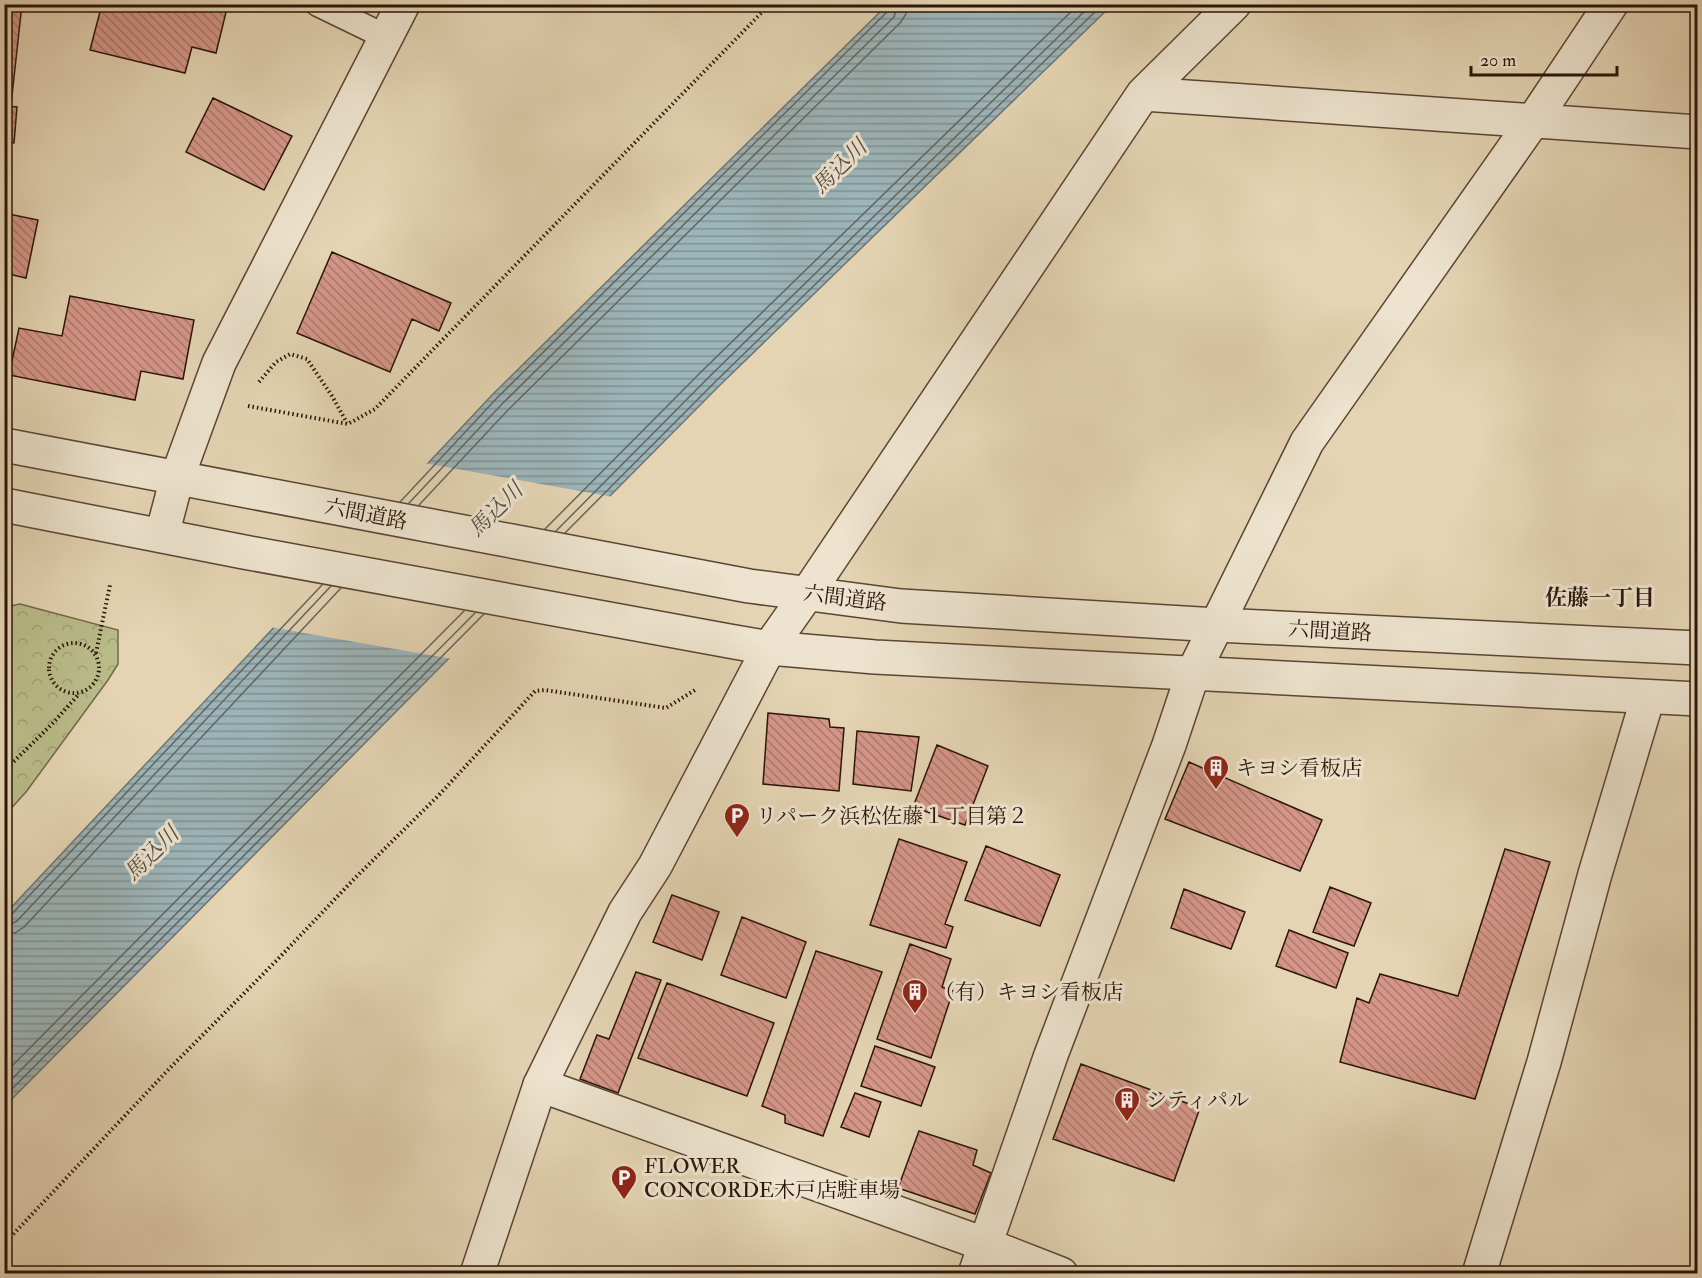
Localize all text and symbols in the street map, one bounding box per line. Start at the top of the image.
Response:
scale bar [1471,39,1616,77]
text: 20 m [1480,49,1516,72]
water label: 馬込川 [806,132,874,200]
water label: 馬込川 [462,475,530,543]
street label: 六間道路 [322,493,410,536]
street label: 六間道路 [802,580,888,617]
district label: 佐藤一丁目 [1545,584,1655,612]
street label: 六間道路 [1287,616,1373,647]
building icon: キヨシ看板店 [1201,753,1231,791]
place label: キヨシ看板店 [1236,755,1362,782]
parking icon: リパーク浜松佐藤１丁目第２ [722,801,752,839]
place label: リパーク浜松佐藤１丁目第２ [756,803,1028,830]
water label: 馬込川 [118,819,186,887]
building icon: （有）キヨシ看板店 [900,977,930,1015]
place label: （有）キヨシ看板店 [934,979,1123,1006]
building icon: シティパル [1112,1085,1142,1123]
place label: シティパル [1146,1087,1249,1114]
place label: FLOWER CONCORDE木戸店駐車場 [644,1153,900,1204]
parking icon: FLOWER CONCORDE木戸店駐車場 [609,1163,639,1201]

